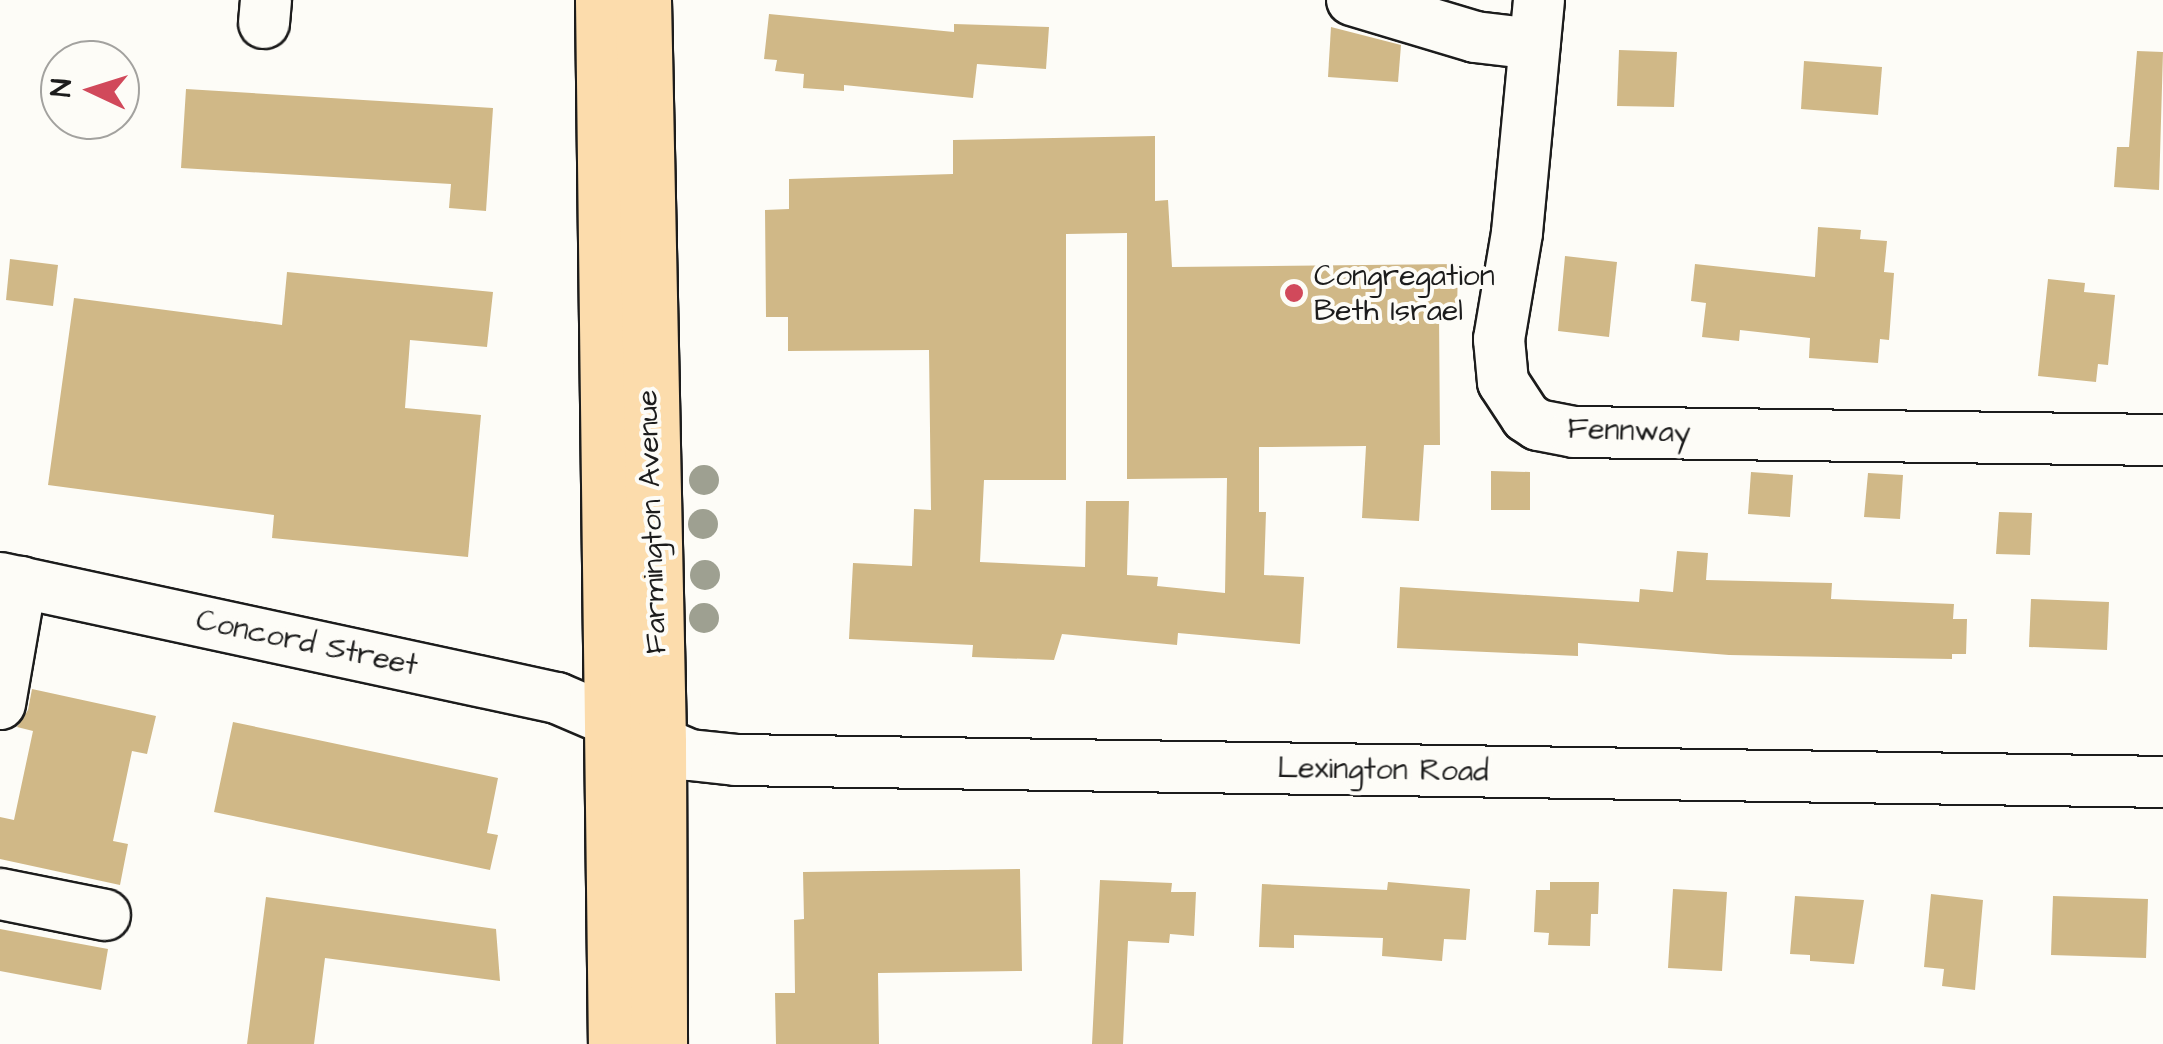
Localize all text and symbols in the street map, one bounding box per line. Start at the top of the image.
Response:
north arrow [40,40,140,140]
text: N [42,78,82,98]
place label: Congregation Beth Israel [1314,258,1495,328]
marker: Congregation Beth Israel [1283,282,1305,304]
street label: Farmington Avenue [629,389,675,655]
street label: Fennway [1567,411,1691,451]
street label: Concord Street [193,602,421,684]
street label: Lexington Road [1277,750,1489,790]

